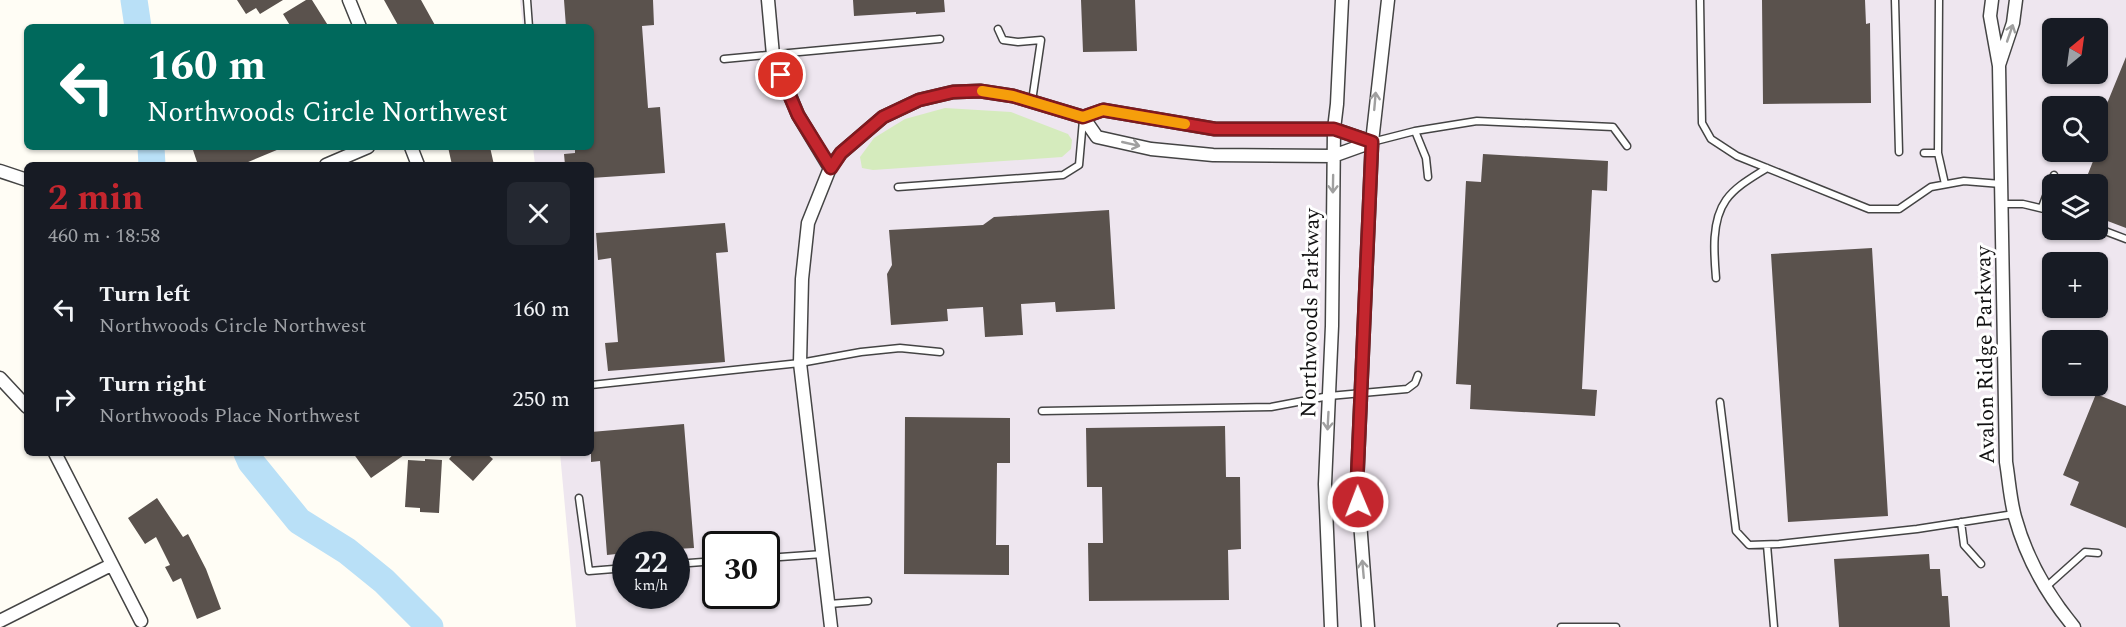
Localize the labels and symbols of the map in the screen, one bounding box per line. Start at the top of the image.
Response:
north arrow [2042,18,2108,84]
one-way arrow [2005,24,2016,43]
pin [755,49,806,100]
one-way arrow [1370,92,1381,112]
one-way arrow [1121,139,1140,151]
one-way arrow [1327,174,1339,194]
street label: Northwoods Parkway [1292,207,1329,418]
street label: Avalon Ridge Parkway [1967,244,2004,464]
one-way arrow [1323,411,1334,431]
position arrow [1326,470,1390,534]
speed limit sign: 30 [702,531,780,609]
one-way arrow [1357,559,1368,579]

